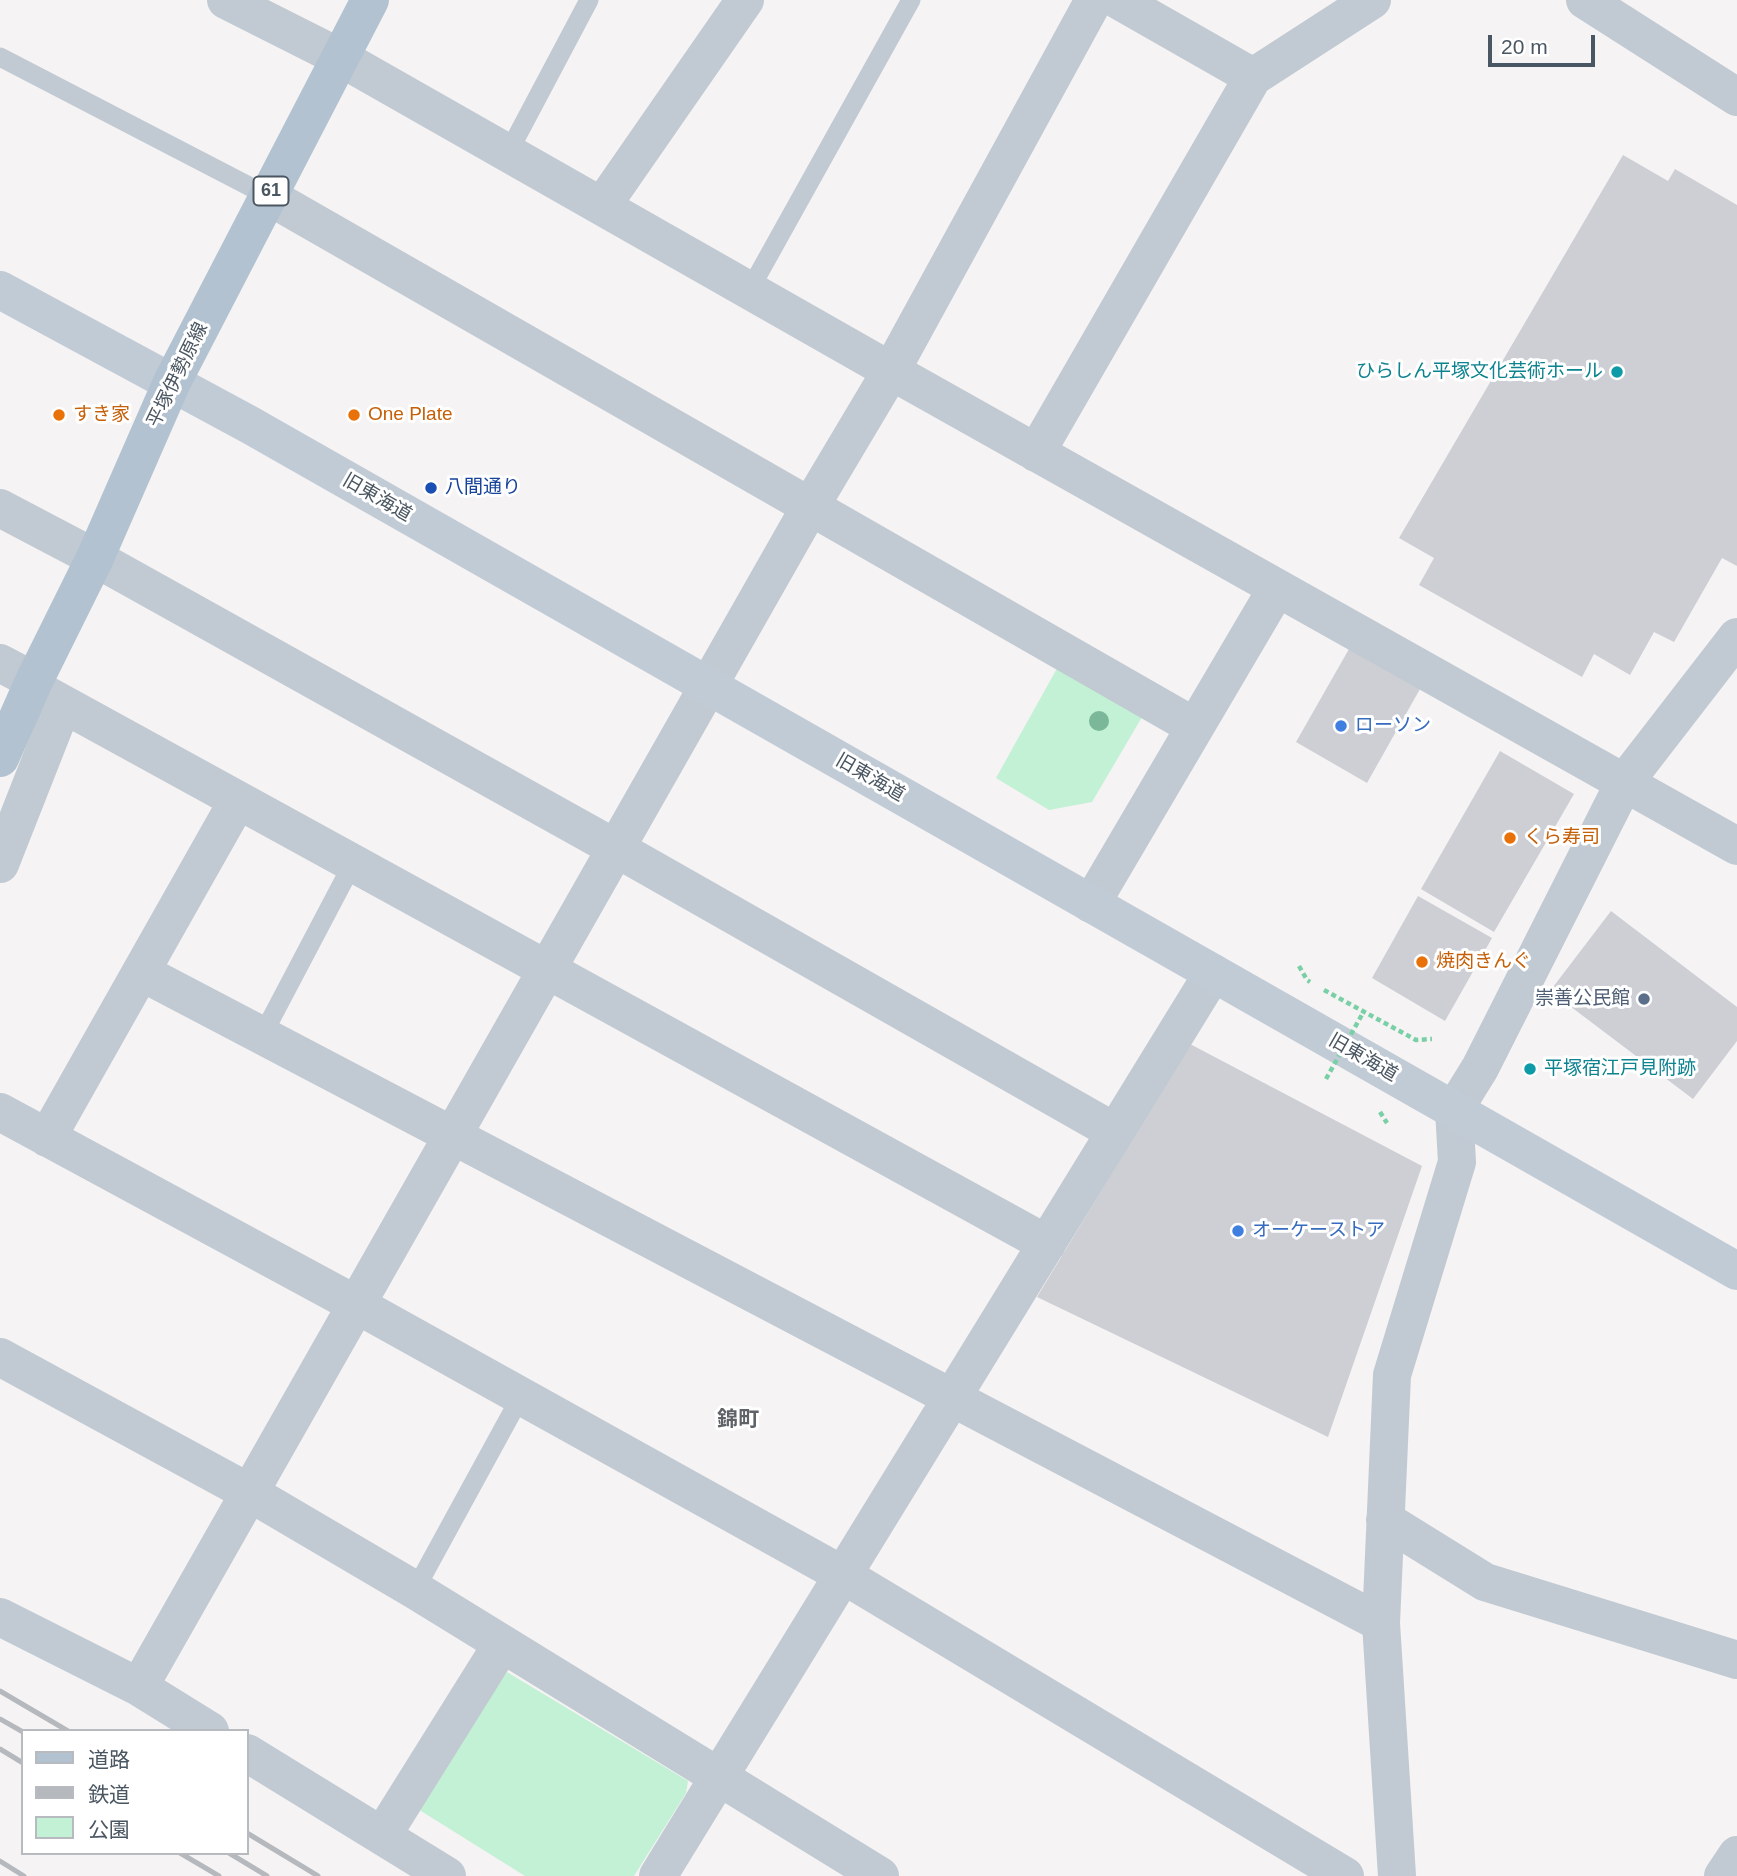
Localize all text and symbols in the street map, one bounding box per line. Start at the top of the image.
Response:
scale bar [1492,21,1599,65]
text: 20 m [1501,35,1548,58]
road number: 61 [254,176,288,206]
street label: 平塚伊勢原線 [143,319,213,431]
place label: ひらしん平塚文化芸術ホール [1356,361,1603,383]
marker: ひらしん平塚文化芸術ホール [1609,364,1625,380]
place label: すき家 [73,404,130,426]
place label: One Plate [368,404,452,426]
marker: すき家 [51,407,67,423]
marker: One Plate [346,407,362,423]
street label: 旧東海道 [338,469,416,527]
place label: 八間通り [445,477,521,499]
marker: 八間通り [423,480,439,496]
place label: ローソン [1355,715,1431,737]
marker: ローソン [1333,718,1349,734]
street label: 旧東海道 [831,749,909,807]
place label: くら寿司 [1524,827,1600,849]
marker: くら寿司 [1502,830,1518,846]
place label: 焼肉きんぐ [1436,951,1531,973]
marker: 焼肉きんぐ [1414,954,1430,970]
place label: 崇善公民館 [1535,988,1630,1010]
marker: 崇善公民館 [1636,991,1652,1007]
street label: 旧東海道 [1324,1029,1402,1087]
place label: 平塚宿江戸見附跡 [1544,1058,1696,1080]
marker: 平塚宿江戸見附跡 [1522,1061,1538,1077]
place label: オーケーストア [1252,1220,1385,1242]
marker: オーケーストア [1230,1223,1246,1239]
district label: 錦町 [717,1407,759,1433]
legend [21,1729,248,1855]
text: 道路 [88,1748,130,1771]
text: 鉄道 [88,1783,130,1806]
text: 公園 [88,1818,130,1841]

